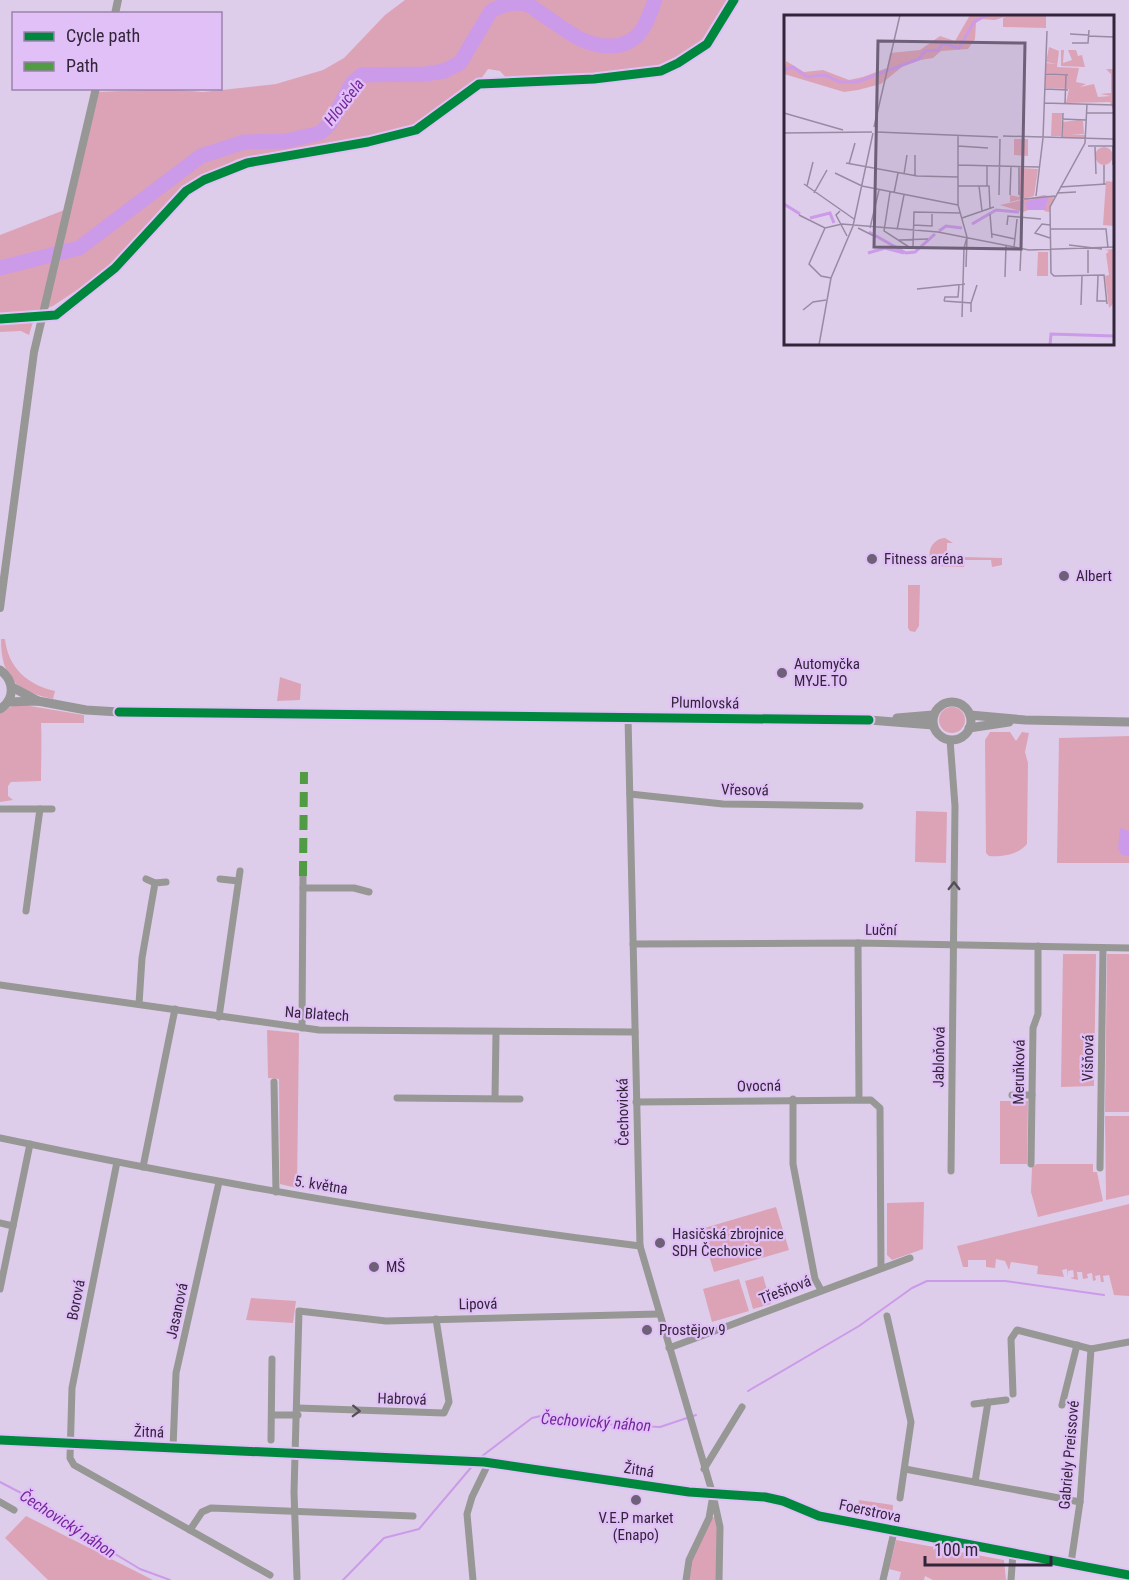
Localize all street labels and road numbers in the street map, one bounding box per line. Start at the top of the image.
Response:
street label: Plumlovská [671,693,739,713]
street label: Vřesová [721,781,769,799]
street label: Luční [865,921,899,939]
street label: Na Blatech [284,1003,350,1025]
street label: Jabloňová [929,1026,949,1088]
street label: Višňová [1079,1034,1097,1082]
street label: Meruňková [1009,1039,1029,1105]
street label: Ovocná [737,1077,781,1095]
street label: Čechovická [613,1078,633,1146]
street label: 5. května [293,1172,349,1198]
street label: Třešňová [756,1272,814,1308]
street label: Borová [63,1278,89,1322]
street label: Jasanová [162,1281,192,1341]
street label: Lipová [458,1295,498,1313]
street label: Habrová [377,1389,427,1409]
street label: Gabriely Preissové [1055,1400,1083,1510]
street label: Žitná [134,1422,164,1442]
street label: Žitná [623,1459,655,1481]
street label: Foerstrova [837,1496,903,1526]

